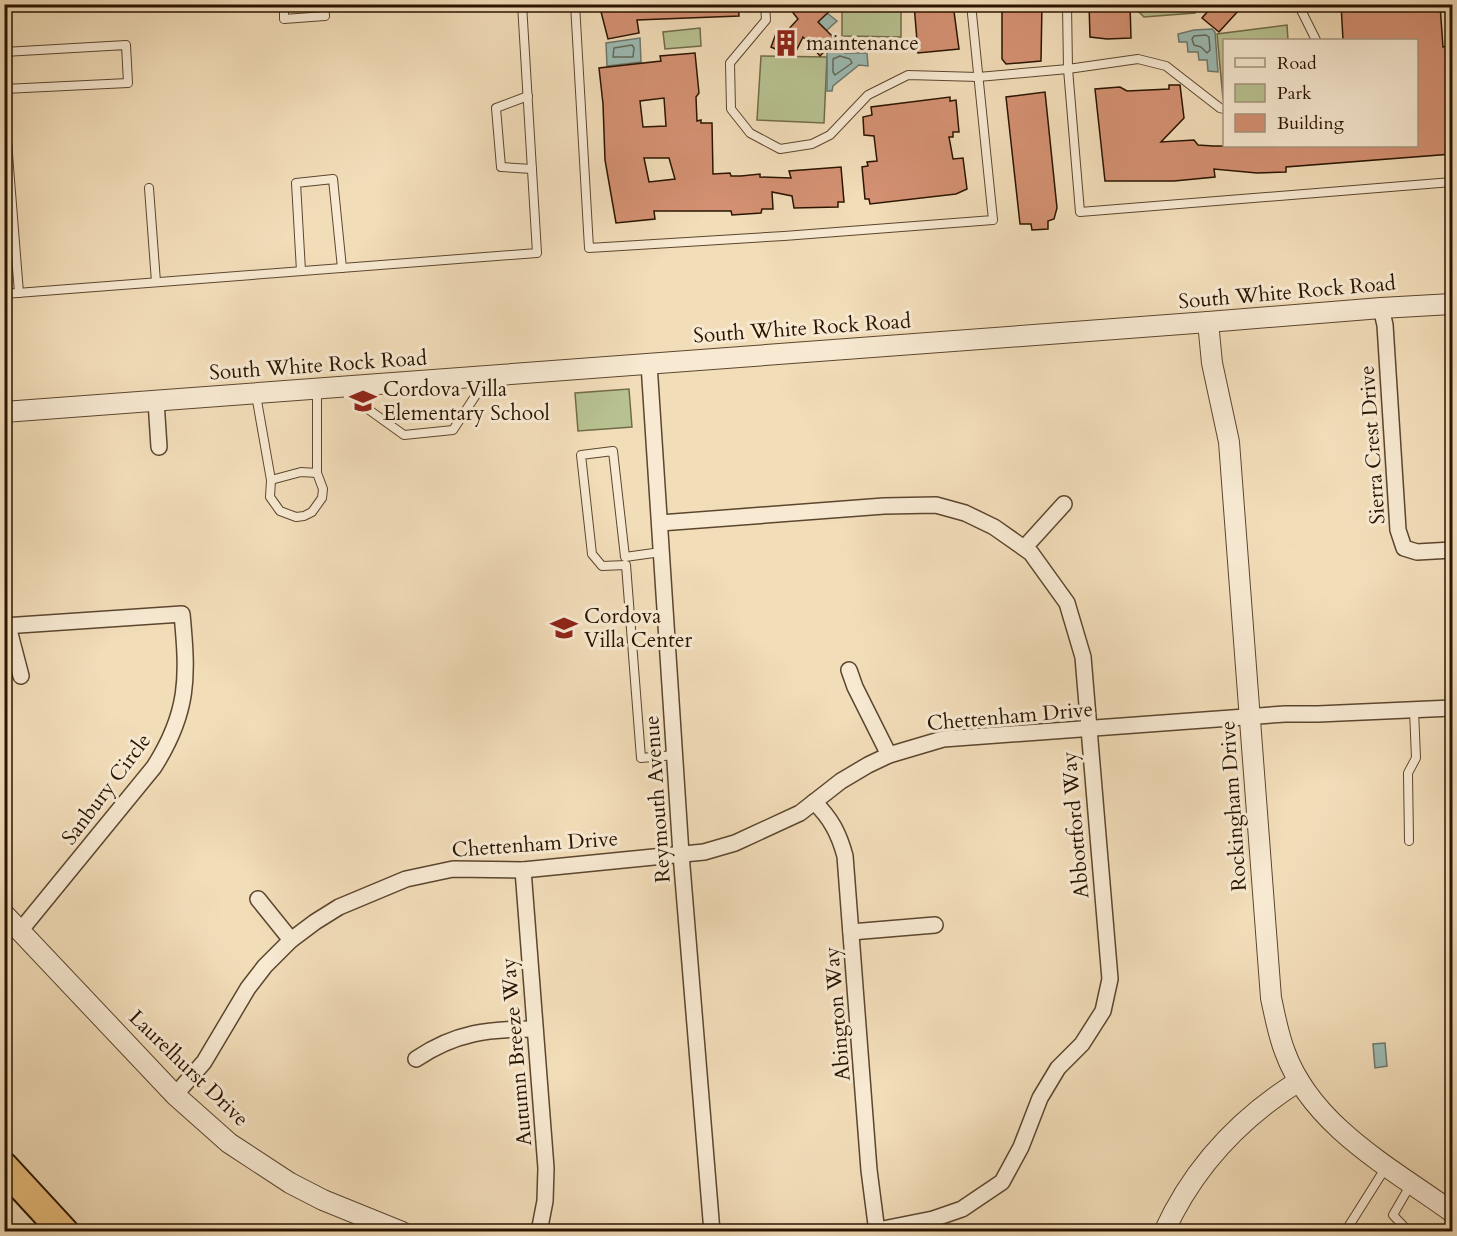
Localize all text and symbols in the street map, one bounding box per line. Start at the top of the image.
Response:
building icon: maintenance [771,28,801,58]
place label: maintenance [806,29,919,58]
legend [1223,39,1418,147]
text: Road [1277,51,1317,76]
text: Park [1277,81,1312,106]
text: Building [1277,111,1345,136]
street label: South White Rock Road [1177,269,1397,316]
street label: South White Rock Road [692,306,912,351]
street label: South White Rock Road [208,343,428,388]
street label: Sierra Crest Drive [1352,364,1393,525]
place label: Cordova Villa Elementary School [383,375,550,428]
school or university icon: Cordova Villa Elementary School [348,386,378,416]
place label: Cordova Villa Center [584,602,692,655]
school or university icon: Cordova Villa Center [549,613,579,643]
street label: Chettenham Drive [926,695,1094,738]
street label: Reymouth Avenue [637,714,678,884]
street label: Rockingham Drive [1213,720,1254,892]
street label: Sanbury Circle [55,728,158,851]
street label: Abbottford Way [1055,750,1096,900]
street label: Chettenham Drive [451,824,619,865]
street label: Abington Way [817,946,858,1082]
street label: Autumn Breeze Way [494,957,539,1147]
street label: Laurelhurst Drive [122,1004,255,1133]

